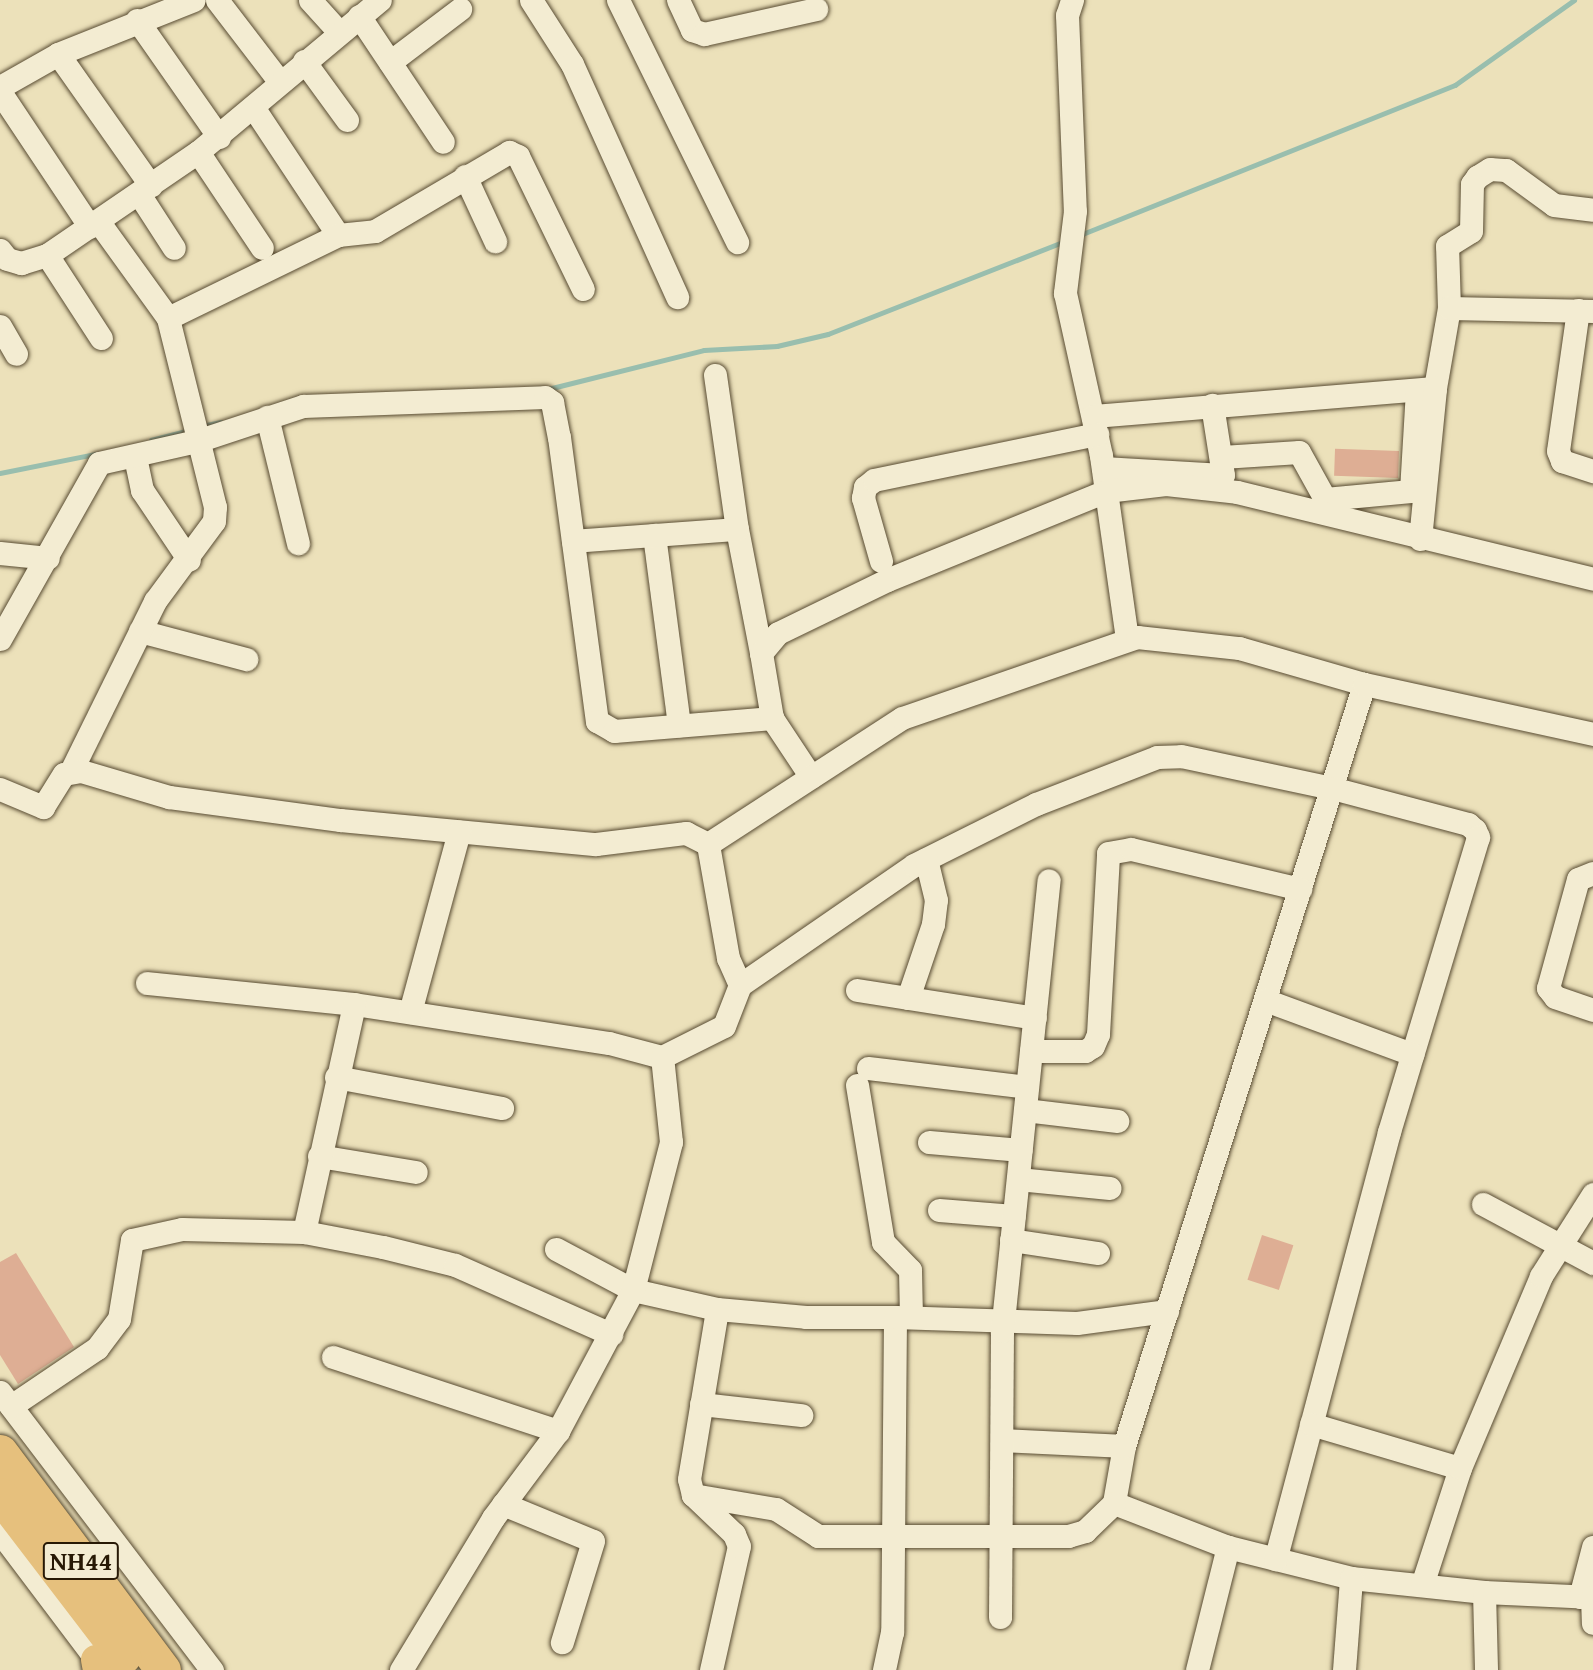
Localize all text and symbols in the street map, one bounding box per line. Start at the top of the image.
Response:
road number: NH44 [42,1538,119,1584]

